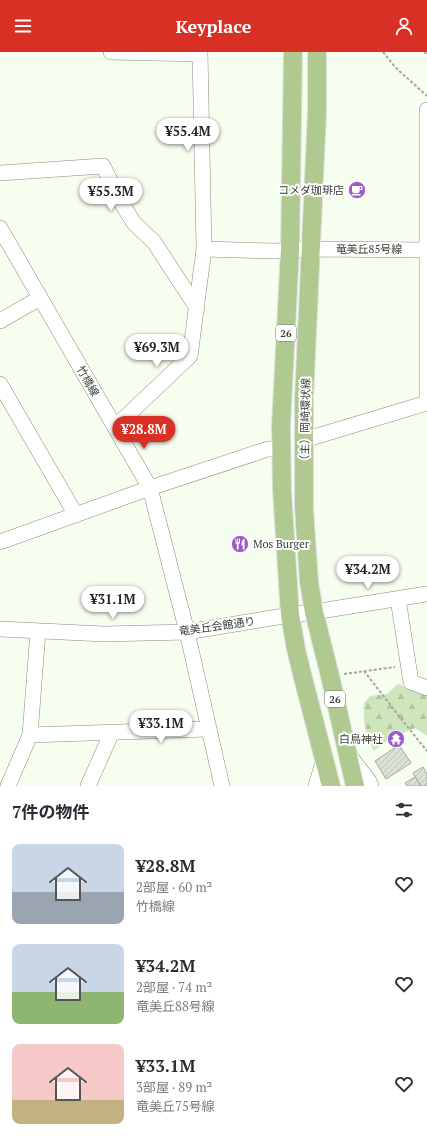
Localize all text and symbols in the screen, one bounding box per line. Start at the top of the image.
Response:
text: Keyplace [176,14,251,38]
icon: menu [12,15,34,37]
icon: person [393,15,415,37]
pin: ¥55.4M [155,118,221,152]
text: ¥55.4M [165,122,211,140]
pin: ¥55.3M [78,178,144,212]
cafe icon: コメダ珈琲店 [347,180,367,200]
text: ¥55.3M [88,182,134,200]
place label: コメダ珈琲店 [278,183,344,197]
street label: 竜美丘85号線 [336,242,402,256]
road number: 26 [276,325,296,341]
pin: ¥69.3M [124,334,190,368]
text: ¥69.3M [134,338,180,356]
street label: 竹橋線 [74,363,102,399]
street label: （主）岡崎環状線 [297,378,313,466]
pin: ¥28.8M [111,416,177,450]
text: ¥28.8M [121,420,167,438]
restaurant icon: Mos Burger [230,534,250,554]
place label: Mos Burger [253,537,310,551]
pin: ¥34.2M [335,556,401,590]
text: ¥34.2M [345,560,391,578]
pin: ¥31.1M [80,586,146,620]
text: ¥31.1M [90,590,136,608]
street label: 竜美丘会館通り [178,614,256,638]
road number: 26 [325,691,345,707]
pin: ¥33.1M [128,710,194,744]
text: ¥33.1M [138,714,184,732]
temple icon: 白鳥神社 [386,729,406,749]
place label: 白鳥神社 [339,732,383,746]
icon: filters [393,799,415,821]
text: 7件の物件 [12,800,90,823]
text: ¥28.8M [136,854,195,877]
icon: home [44,860,92,908]
icon: heart [393,873,415,895]
text: 2部屋 · 60 m² [136,878,212,896]
text: 竹橋線 [136,897,175,915]
text: ¥34.2M [136,954,195,977]
icon: home [44,960,92,1008]
icon: heart [393,973,415,995]
text: 2部屋 · 74 m² [136,978,212,996]
text: 竜美丘88号線 [136,997,215,1015]
text: ¥33.1M [136,1054,195,1077]
icon: home [44,1060,92,1108]
icon: heart [393,1073,415,1095]
text: 3部屋 · 89 m² [136,1078,212,1096]
text: 竜美丘75号線 [136,1097,215,1115]

